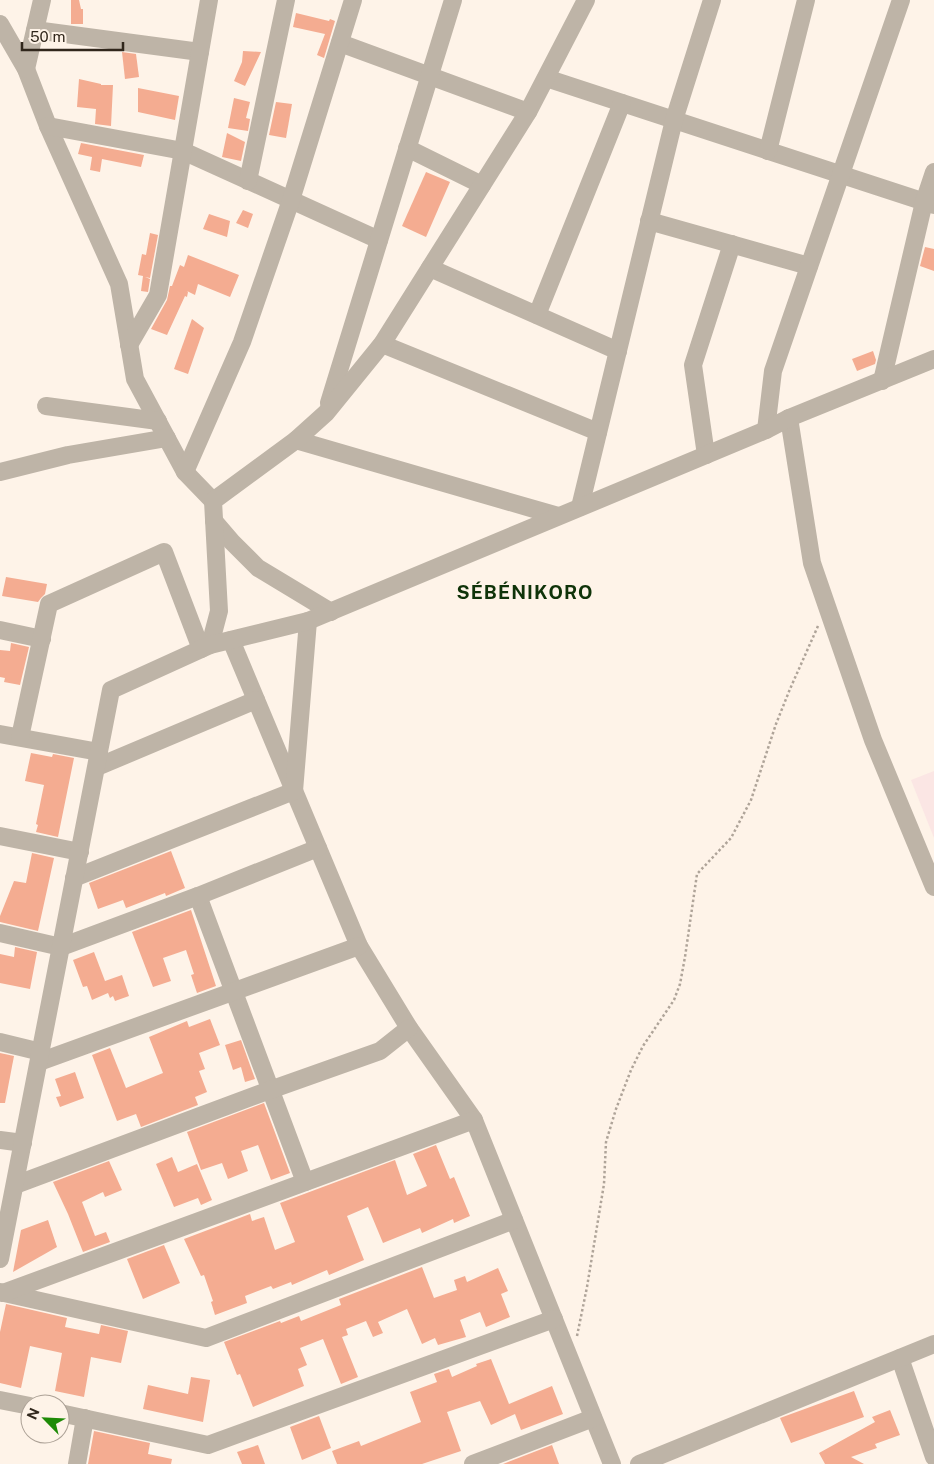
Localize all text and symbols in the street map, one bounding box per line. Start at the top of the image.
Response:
scale bar [22,20,124,52]
text: 50 m [30,28,65,45]
district label: SÉBÉNIKORO [457,581,593,603]
north arrow [20,1394,70,1444]
text: N [24,1405,43,1422]

